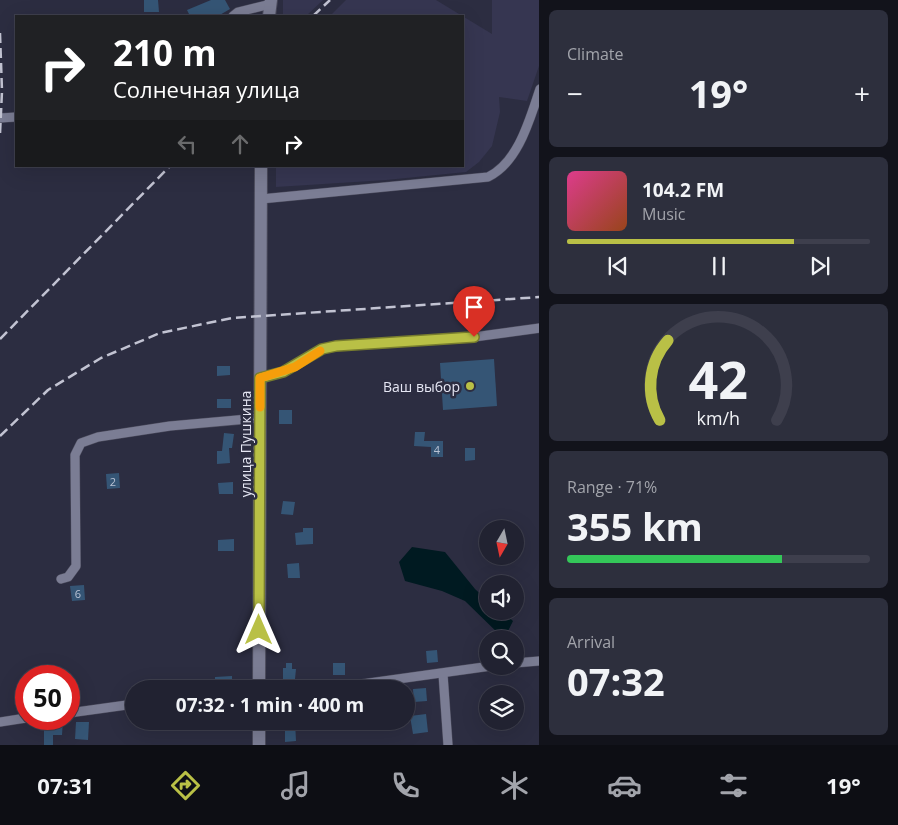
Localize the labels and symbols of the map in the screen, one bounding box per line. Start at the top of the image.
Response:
pin [453,286,495,337]
place label: Ваш выбор [383,377,460,396]
marker: Ваш выбор [464,380,476,392]
street label: улица Пушкина [236,391,255,497]
house number: 4 [434,442,441,457]
house number: 2 [110,474,116,489]
north arrow [479,520,524,565]
house number: 6 [75,586,81,601]
position arrow [232,603,284,655]
speed limit sign: 50 [15,665,80,730]

